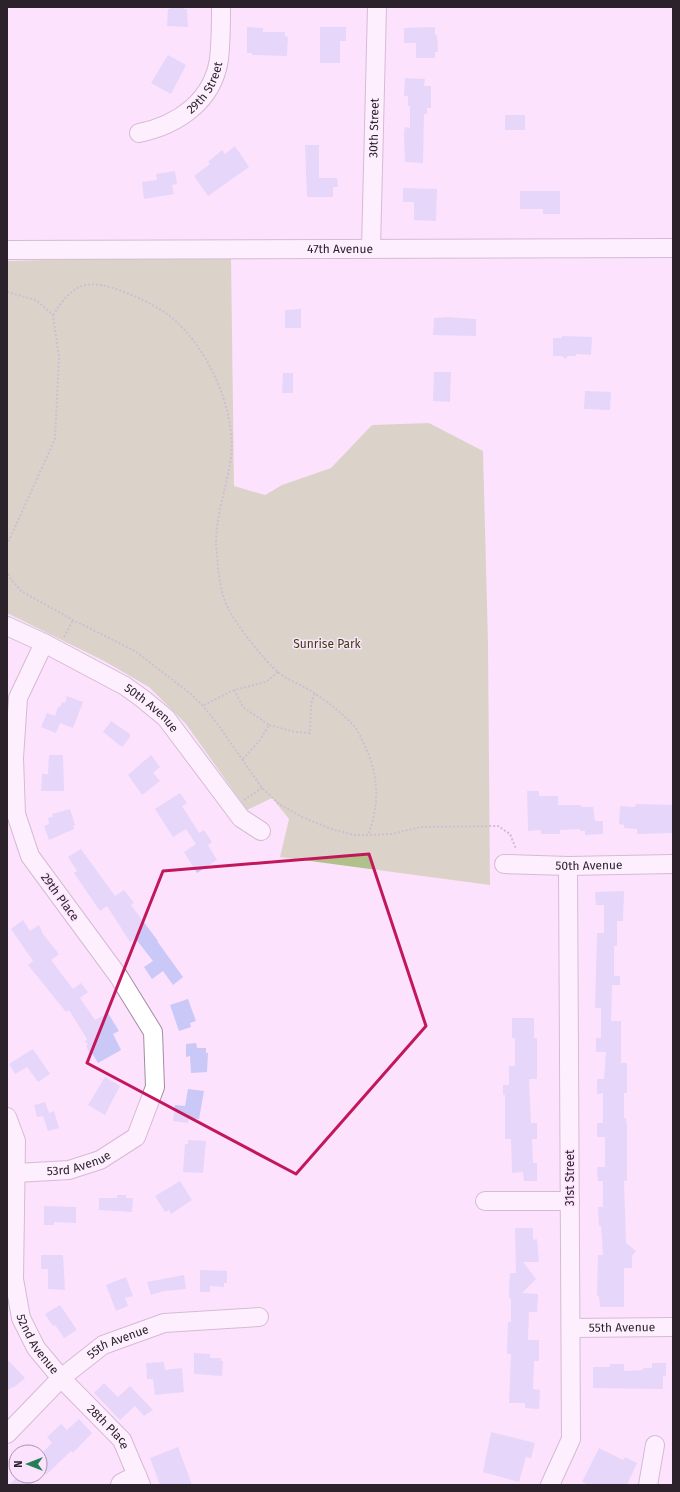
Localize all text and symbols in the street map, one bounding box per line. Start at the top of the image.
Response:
street label: 29th Street [184,60,226,117]
street label: 30th Street [366,97,382,158]
street label: 47th Avenue [307,242,373,256]
park label: Sunrise Park [293,637,362,651]
street label: 50th Avenue [122,681,181,735]
street label: 50th Avenue [555,858,623,873]
street label: 29th Place [38,870,82,924]
street label: 53rd Avenue [46,1148,114,1178]
street label: 31st Street [563,1149,577,1206]
street label: 52nd Avenue [13,1313,62,1377]
street label: 55th Avenue [589,1320,655,1335]
street label: 55th Avenue [84,1322,150,1362]
street label: 28th Place [84,1402,132,1451]
north arrow [8,1444,48,1484]
text: N [12,1460,25,1468]

